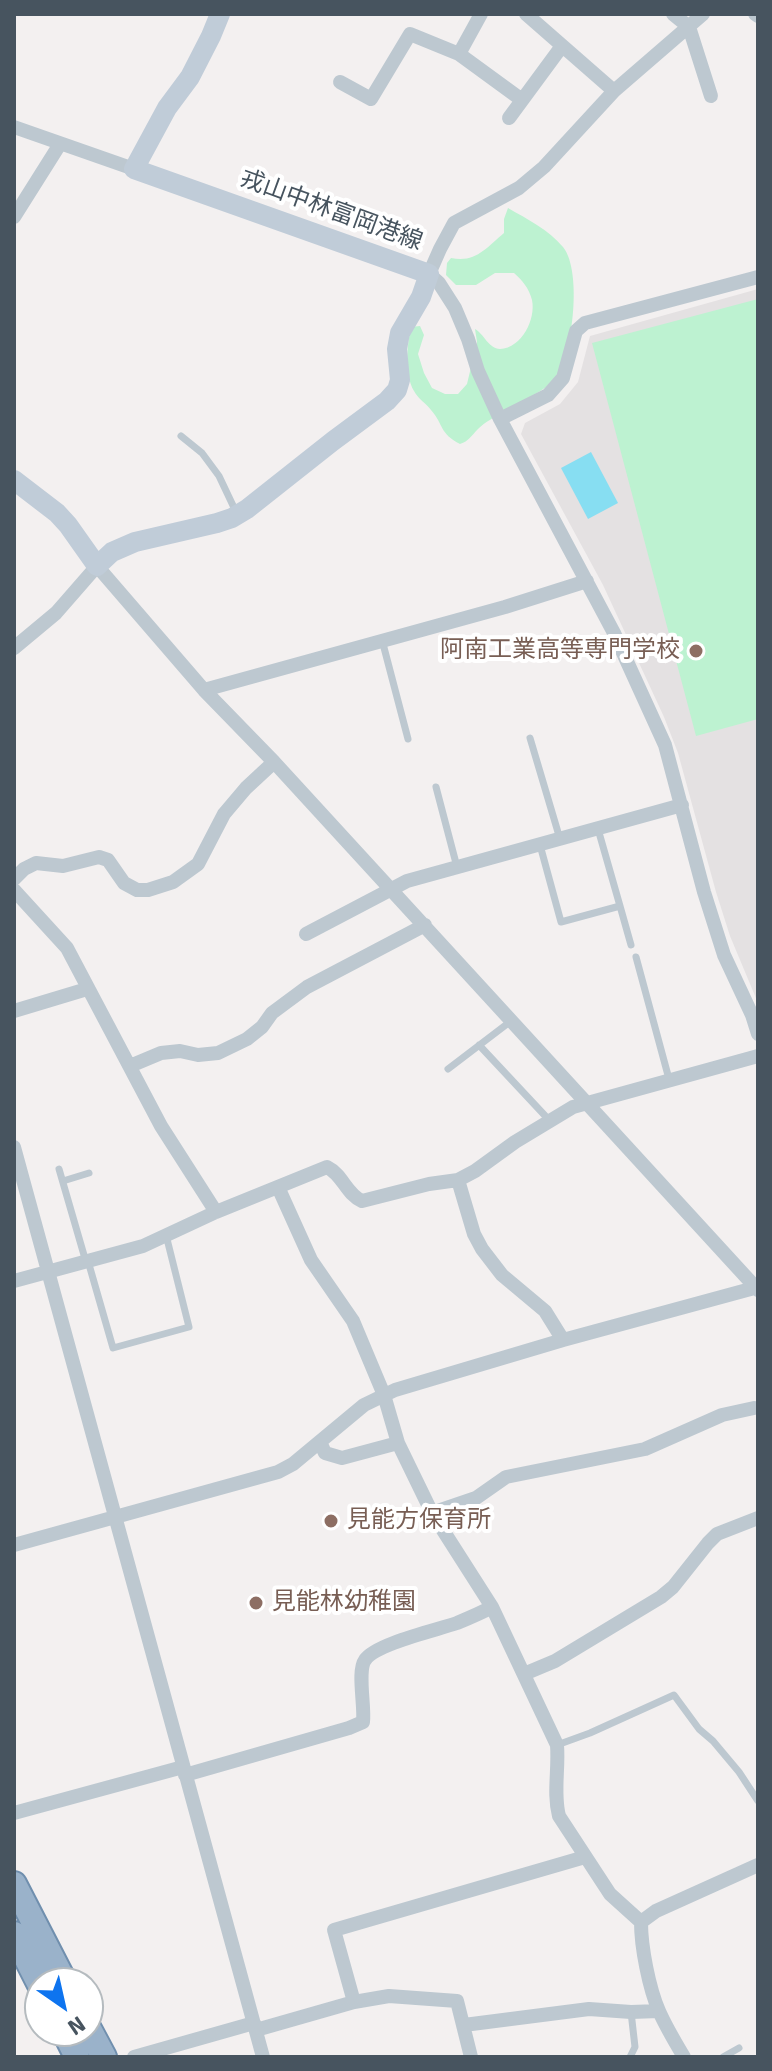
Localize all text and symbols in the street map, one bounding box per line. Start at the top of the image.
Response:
street label: 戎山中林富岡港線 [236,165,426,257]
place label: 阿南工業高等専門学校 [440,637,680,665]
marker: 阿南工業高等専門学校 [687,642,705,660]
place label: 見能方保育所 [347,1507,491,1535]
marker: 見能方保育所 [322,1512,340,1530]
place label: 見能林幼稚園 [272,1589,416,1617]
marker: 見能林幼稚園 [247,1594,265,1612]
north arrow [24,1967,104,2047]
text: N [63,2010,90,2041]

